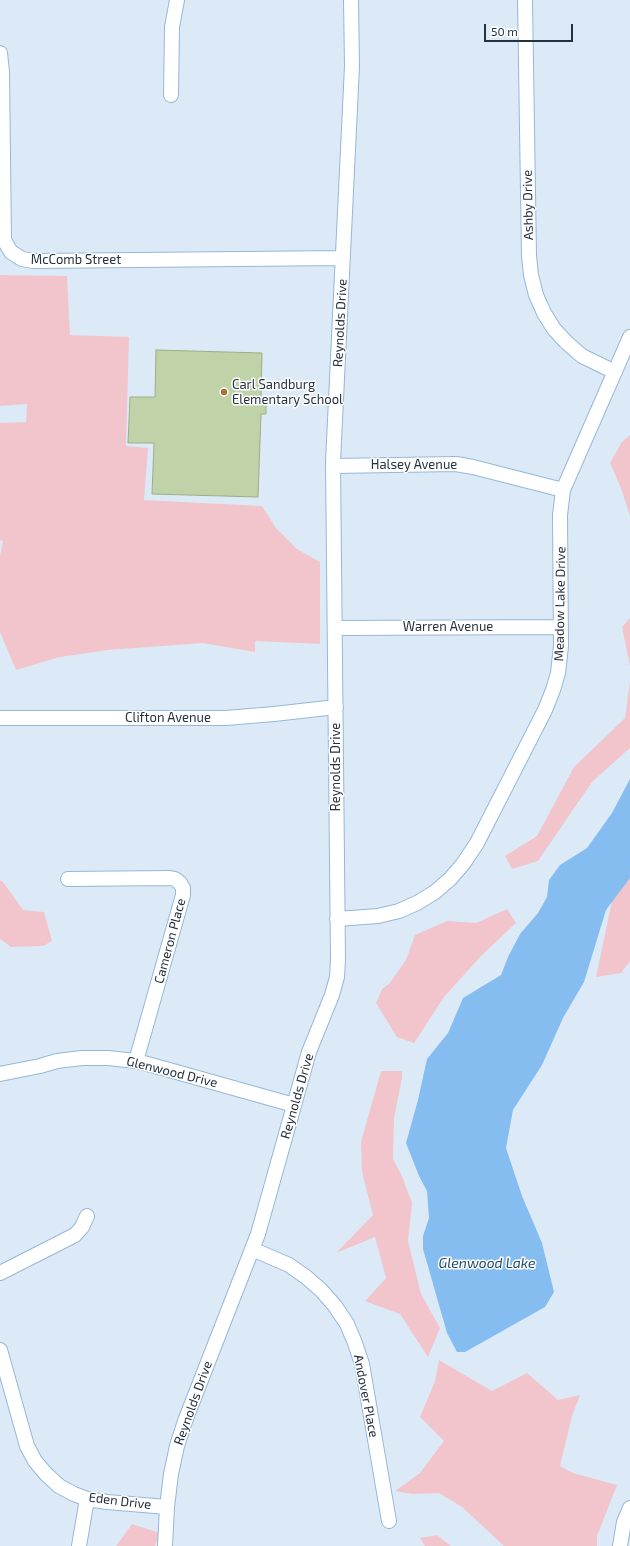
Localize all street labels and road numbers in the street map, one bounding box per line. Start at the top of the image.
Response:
street label: Ashby Drive [520,170,536,240]
street label: McComb Street [31,252,121,268]
street label: Reynolds Drive [330,278,350,368]
street label: Halsey Avenue [371,457,457,473]
street label: Meadow Lake Drive [551,546,569,662]
street label: Warren Avenue [403,619,493,635]
street label: Clifton Avenue [125,710,211,726]
street label: Reynolds Drive [328,723,344,811]
street label: Cameron Place [151,897,189,985]
street label: Reynolds Drive [277,1051,317,1141]
street label: Glenwood Drive [125,1053,219,1091]
street label: Andover Place [350,1353,382,1439]
street label: Reynolds Drive [171,1359,215,1447]
street label: Eden Drive [88,1489,152,1513]

